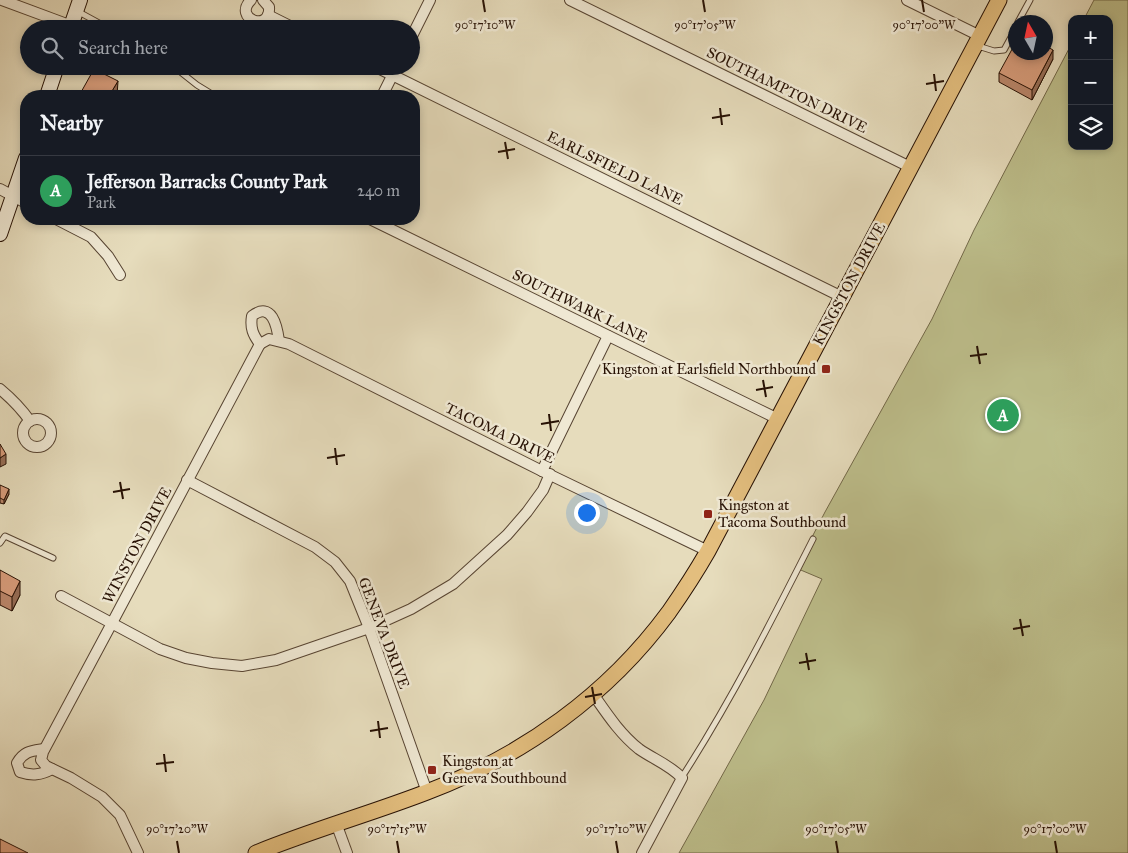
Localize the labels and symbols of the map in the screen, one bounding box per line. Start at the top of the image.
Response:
north arrow [1008,15,1053,60]
text: 90°17'10"W [455,18,516,32]
text: 90°17'05"W [674,18,736,32]
text: 90°17'00"W [893,18,956,32]
street label: SOUTHAMPTON DRIVE [704,43,871,137]
street label: EARLSFIELD LANE [544,127,686,209]
street label: KINGSTON DRIVE [809,219,889,349]
street label: SOUTHWARK LANE [509,265,651,347]
place label: Kingston at Earlsfield Northbound [602,360,816,378]
marker: Kingston at Earlsfield Northbound [820,363,832,375]
pin: A [987,396,1019,434]
street label: TACOMA DRIVE [442,399,558,467]
street label: WINSTON DRIVE [99,484,175,606]
place label: Kingston at Tacoma Southbound [718,496,847,531]
your location [574,500,600,526]
marker: Kingston at Tacoma Southbound [702,508,714,520]
street label: GENEVA DRIVE [355,575,414,691]
place label: Kingston at Geneva Southbound [442,752,567,787]
marker: Kingston at Geneva Southbound [426,764,438,776]
text: 90°17'20"W [146,822,208,836]
text: 90°17'15"W [367,822,427,836]
text: 90°17'10"W [586,822,647,836]
text: 90°17'05"W [805,822,867,836]
text: 90°17'00"W [1024,822,1087,836]

